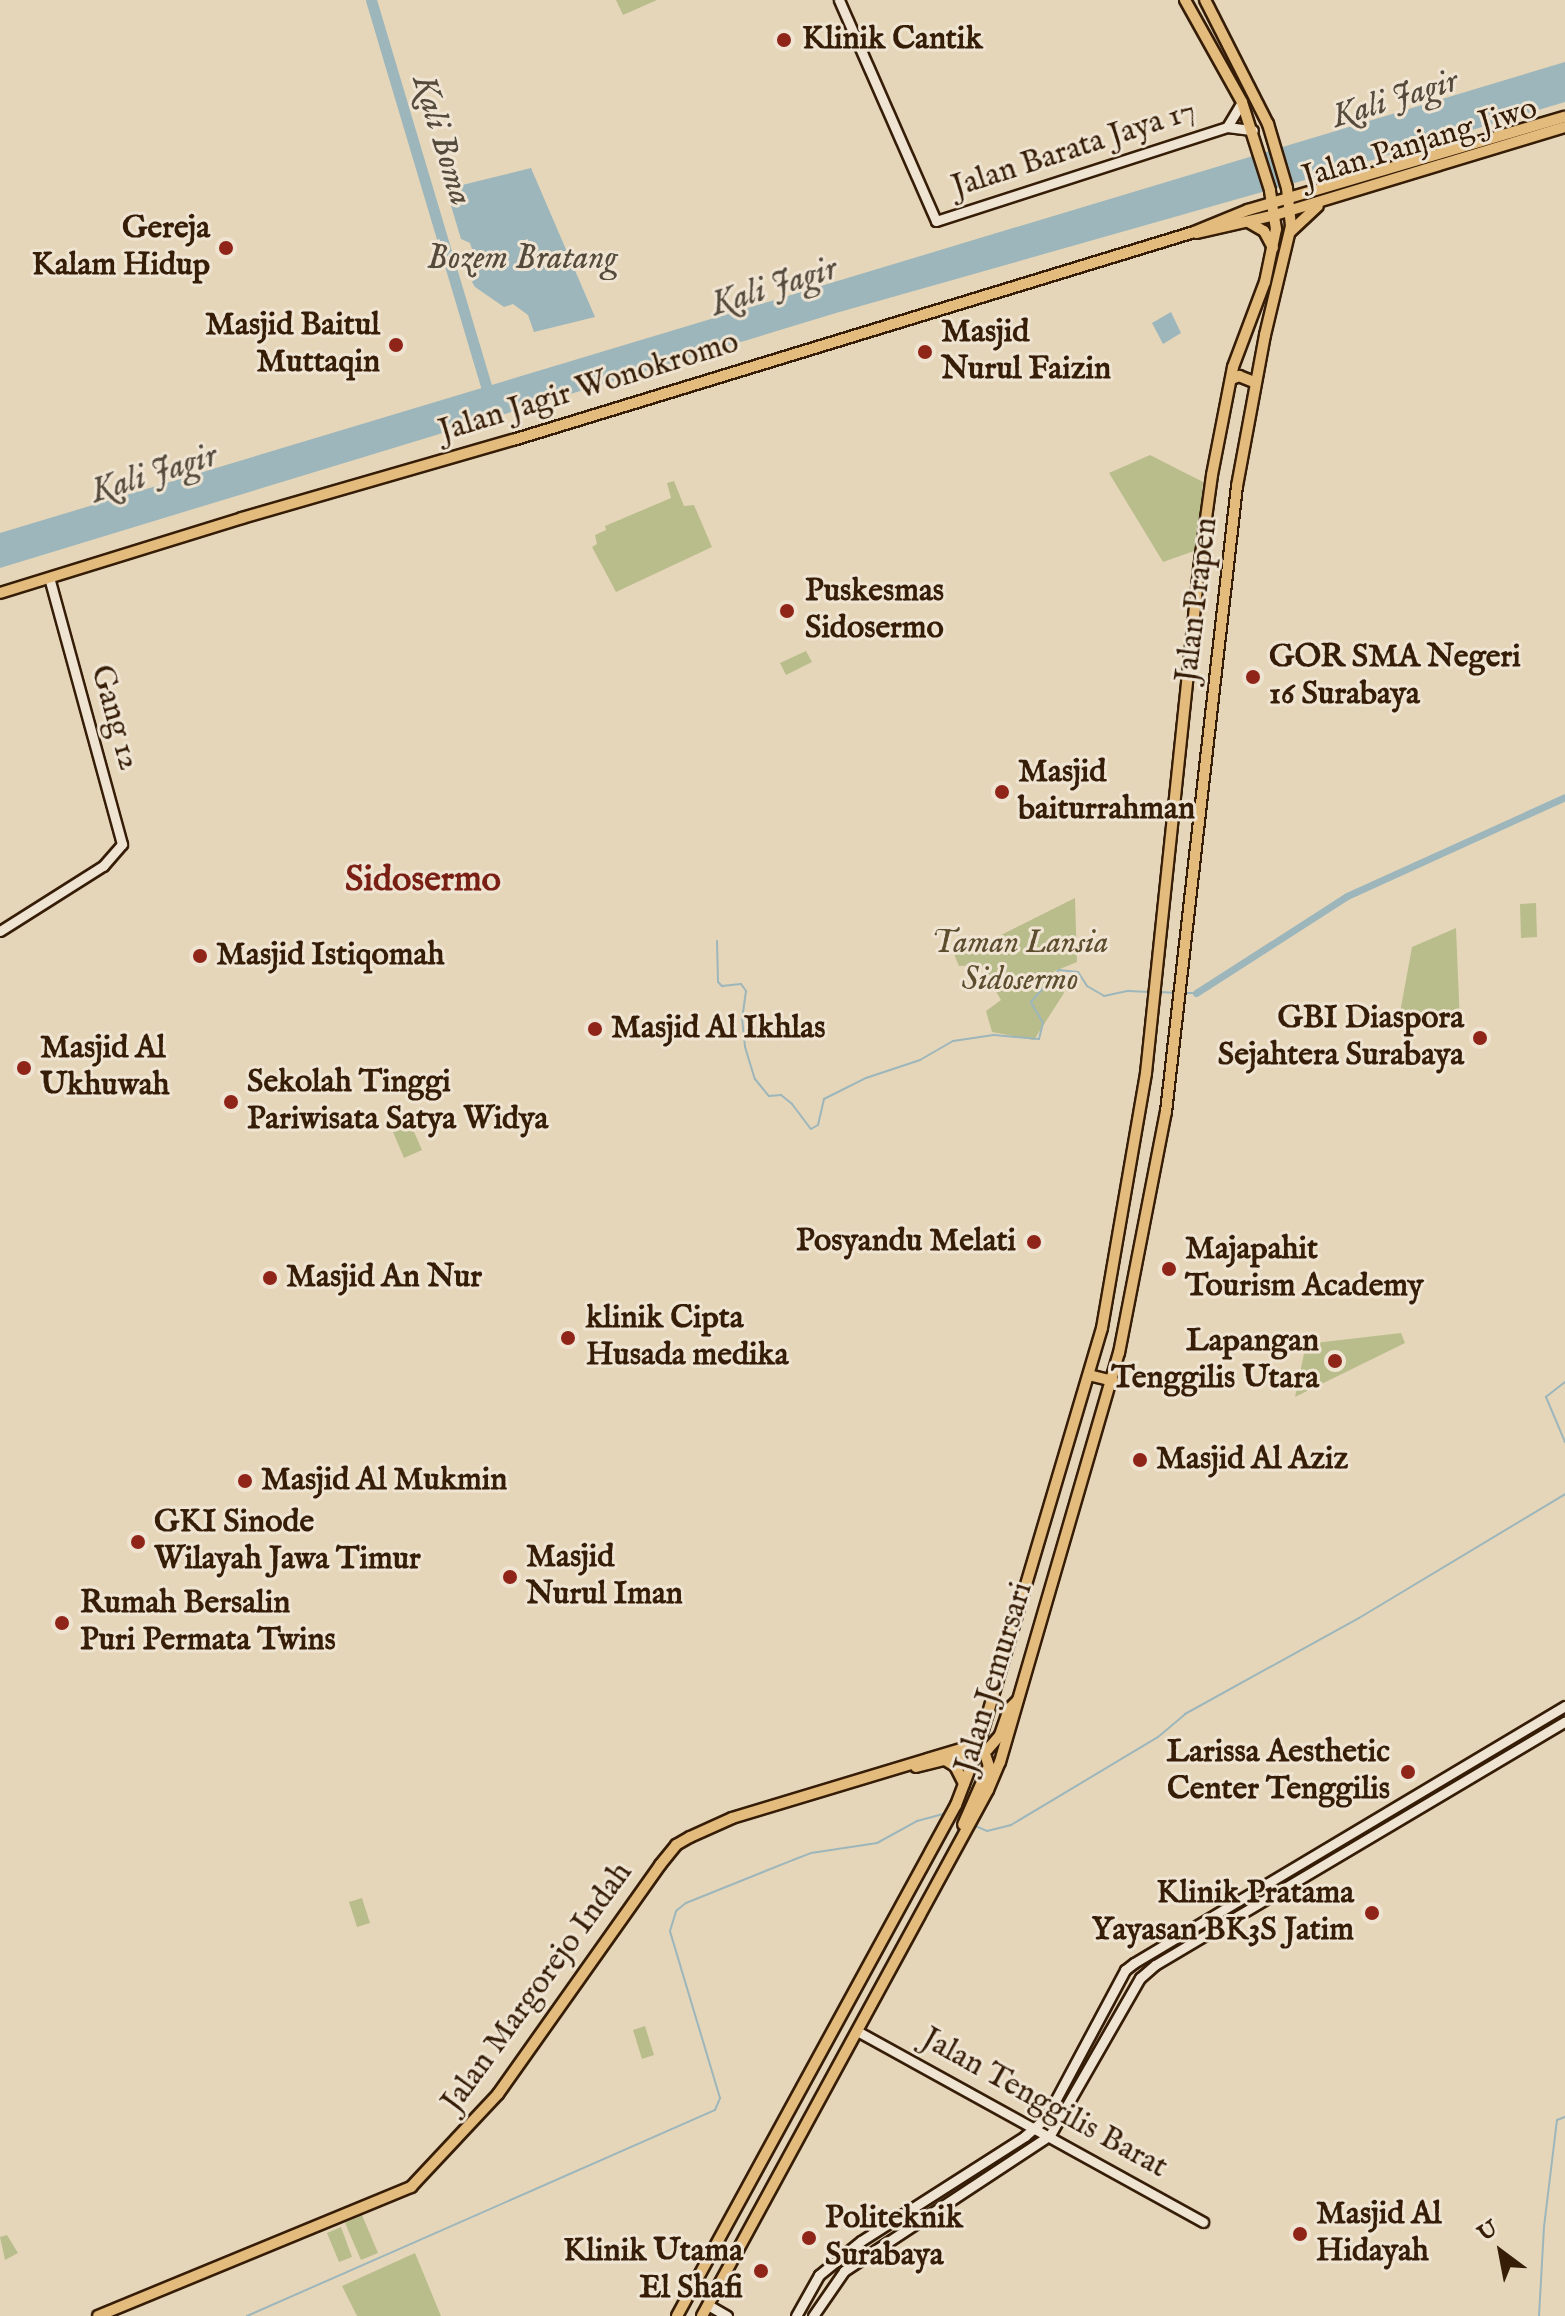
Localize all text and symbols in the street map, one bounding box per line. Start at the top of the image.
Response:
place label: Klinik Cantik [802,21,983,59]
marker: Klinik Cantik [773,29,795,51]
water label: Kali Jagir [1327,60,1463,138]
water label: Kali Boma [403,70,481,210]
street label: Jalan Panjang Jiwo [1298,90,1542,198]
street label: Jalan Barata Jaya 17 [947,93,1201,207]
place label: Gereja Kalam Hidup [32,211,210,286]
marker: Gereja Kalam Hidup [217,239,235,257]
water label: Bozem Bratang [427,239,617,279]
water label: Kali Jagir [706,248,842,326]
place label: Masjid Baitul Muttaqin [205,308,380,383]
place label: Masjid Nurul Faizin [941,315,1111,390]
street label: Jalan Jagir Wonokromo [434,324,744,452]
marker: Masjid Baitul Muttaqin [387,336,405,354]
marker: Masjid Nurul Faizin [916,343,934,361]
water label: Kali Jagir [86,435,222,513]
street label: Jalan Prapen [1169,515,1227,685]
place label: Puskesmas Sidosermo [805,574,944,649]
marker: Puskesmas Sidosermo [776,600,798,622]
place label: GOR SMA Negeri 16 Surabaya [1269,640,1521,715]
street label: Gang 12 [81,661,147,775]
marker: GOR SMA Negeri 16 Surabaya [1244,668,1262,686]
place label: Masjid baiturrahman [1018,755,1195,830]
marker: Masjid baiturrahman [993,783,1011,801]
district label: Sidosermo [345,859,501,903]
park label: Taman Lansia Sidosermo [932,926,1108,1001]
place label: Masjid Istiqomah [216,937,444,975]
marker: Masjid Istiqomah [191,947,209,965]
place label: GBI Diaspora Sejahtera Surabaya [1218,1001,1464,1076]
place label: Masjid Al Ikhlas [611,1010,825,1048]
marker: Masjid Al Ikhlas [586,1020,604,1038]
marker: GBI Diaspora Sejahtera Surabaya [1471,1029,1489,1047]
place label: Masjid Al Ukhuwah [40,1031,170,1106]
marker: Masjid Al Ukhuwah [15,1059,33,1077]
place label: Sekolah Tinggi Pariwisata Satya Widya [247,1065,548,1140]
marker: Sekolah Tinggi Pariwisata Satya Widya [222,1093,240,1111]
place label: Posyandu Melati [796,1223,1016,1261]
marker: Posyandu Melati [1023,1231,1045,1253]
place label: Majapahit Tourism Academy [1185,1232,1424,1307]
place label: Masjid An Nur [286,1259,482,1297]
marker: Majapahit Tourism Academy [1160,1260,1178,1278]
marker: Masjid An Nur [261,1269,279,1287]
place label: klinik Cipta Husada medika [586,1301,788,1376]
place label: Lapangan Tenggilis Utara [1111,1324,1319,1399]
marker: klinik Cipta Husada medika [557,1327,579,1349]
marker: Lapangan Tenggilis Utara [1326,1352,1344,1370]
place label: Masjid Al Aziz [1156,1441,1348,1479]
marker: Masjid Al Aziz [1131,1451,1149,1469]
place label: Masjid Al Mukmin [261,1462,507,1500]
marker: Masjid Al Mukmin [236,1472,254,1490]
place label: GKI Sinode Wilayah Jawa Timur [154,1505,421,1580]
marker: GKI Sinode Wilayah Jawa Timur [129,1533,147,1551]
place label: Masjid Nurul Iman [526,1540,683,1615]
marker: Masjid Nurul Iman [501,1568,519,1586]
street label: Jalan Jemursari [948,1578,1042,1778]
place label: Rumah Bersalin Puri Permata Twins [80,1586,336,1661]
marker: Rumah Bersalin Puri Permata Twins [51,1612,73,1634]
place label: Larissa Aesthetic Center Tenggilis [1166,1735,1390,1810]
marker: Larissa Aesthetic Center Tenggilis [1397,1761,1419,1783]
street label: Jalan Margorejo Indah [434,1855,642,2121]
place label: Klinik Pratama Yayasan BK3S Jatim [1092,1876,1354,1951]
marker: Klinik Pratama Yayasan BK3S Jatim [1361,1902,1383,1924]
street label: Jalan Tenggilis Barat [914,2020,1174,2188]
place label: Masjid Al Hidayah [1316,2197,1442,2272]
place label: Politeknik Surabaya [825,2201,963,2276]
north arrow [1461,2212,1541,2292]
text: U [1473,2215,1504,2248]
marker: Masjid Al Hidayah [1291,2225,1309,2243]
marker: Politeknik Surabaya [800,2229,818,2247]
place label: Klinik Utama El Shafi [563,2234,743,2309]
marker: Klinik Utama El Shafi [750,2260,772,2282]

